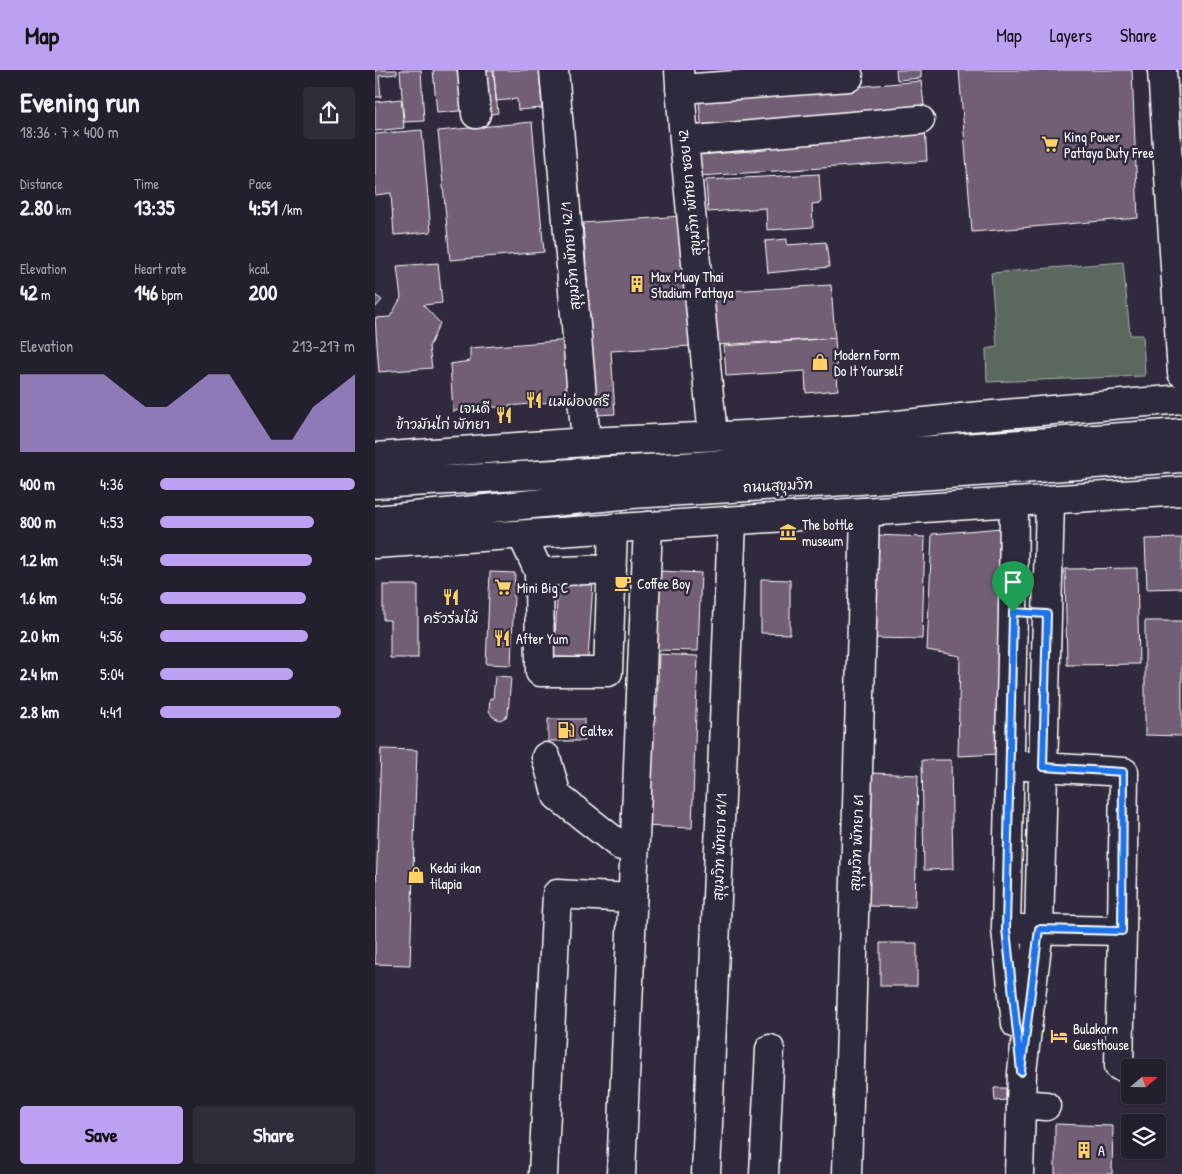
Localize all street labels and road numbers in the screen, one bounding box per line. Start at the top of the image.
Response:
street label: สุขุมวิท พัทยา ซอย 42 [673,129,706,257]
street label: สุขุมวิท พัทยา 42/1 [556,201,585,311]
street label: ถนนสุขุมวิท [743,474,814,497]
street label: สุขุมวิท พัทยา 61/1 [708,793,731,901]
street label: สุขุมวิท พัทยา 61 [845,795,868,891]

